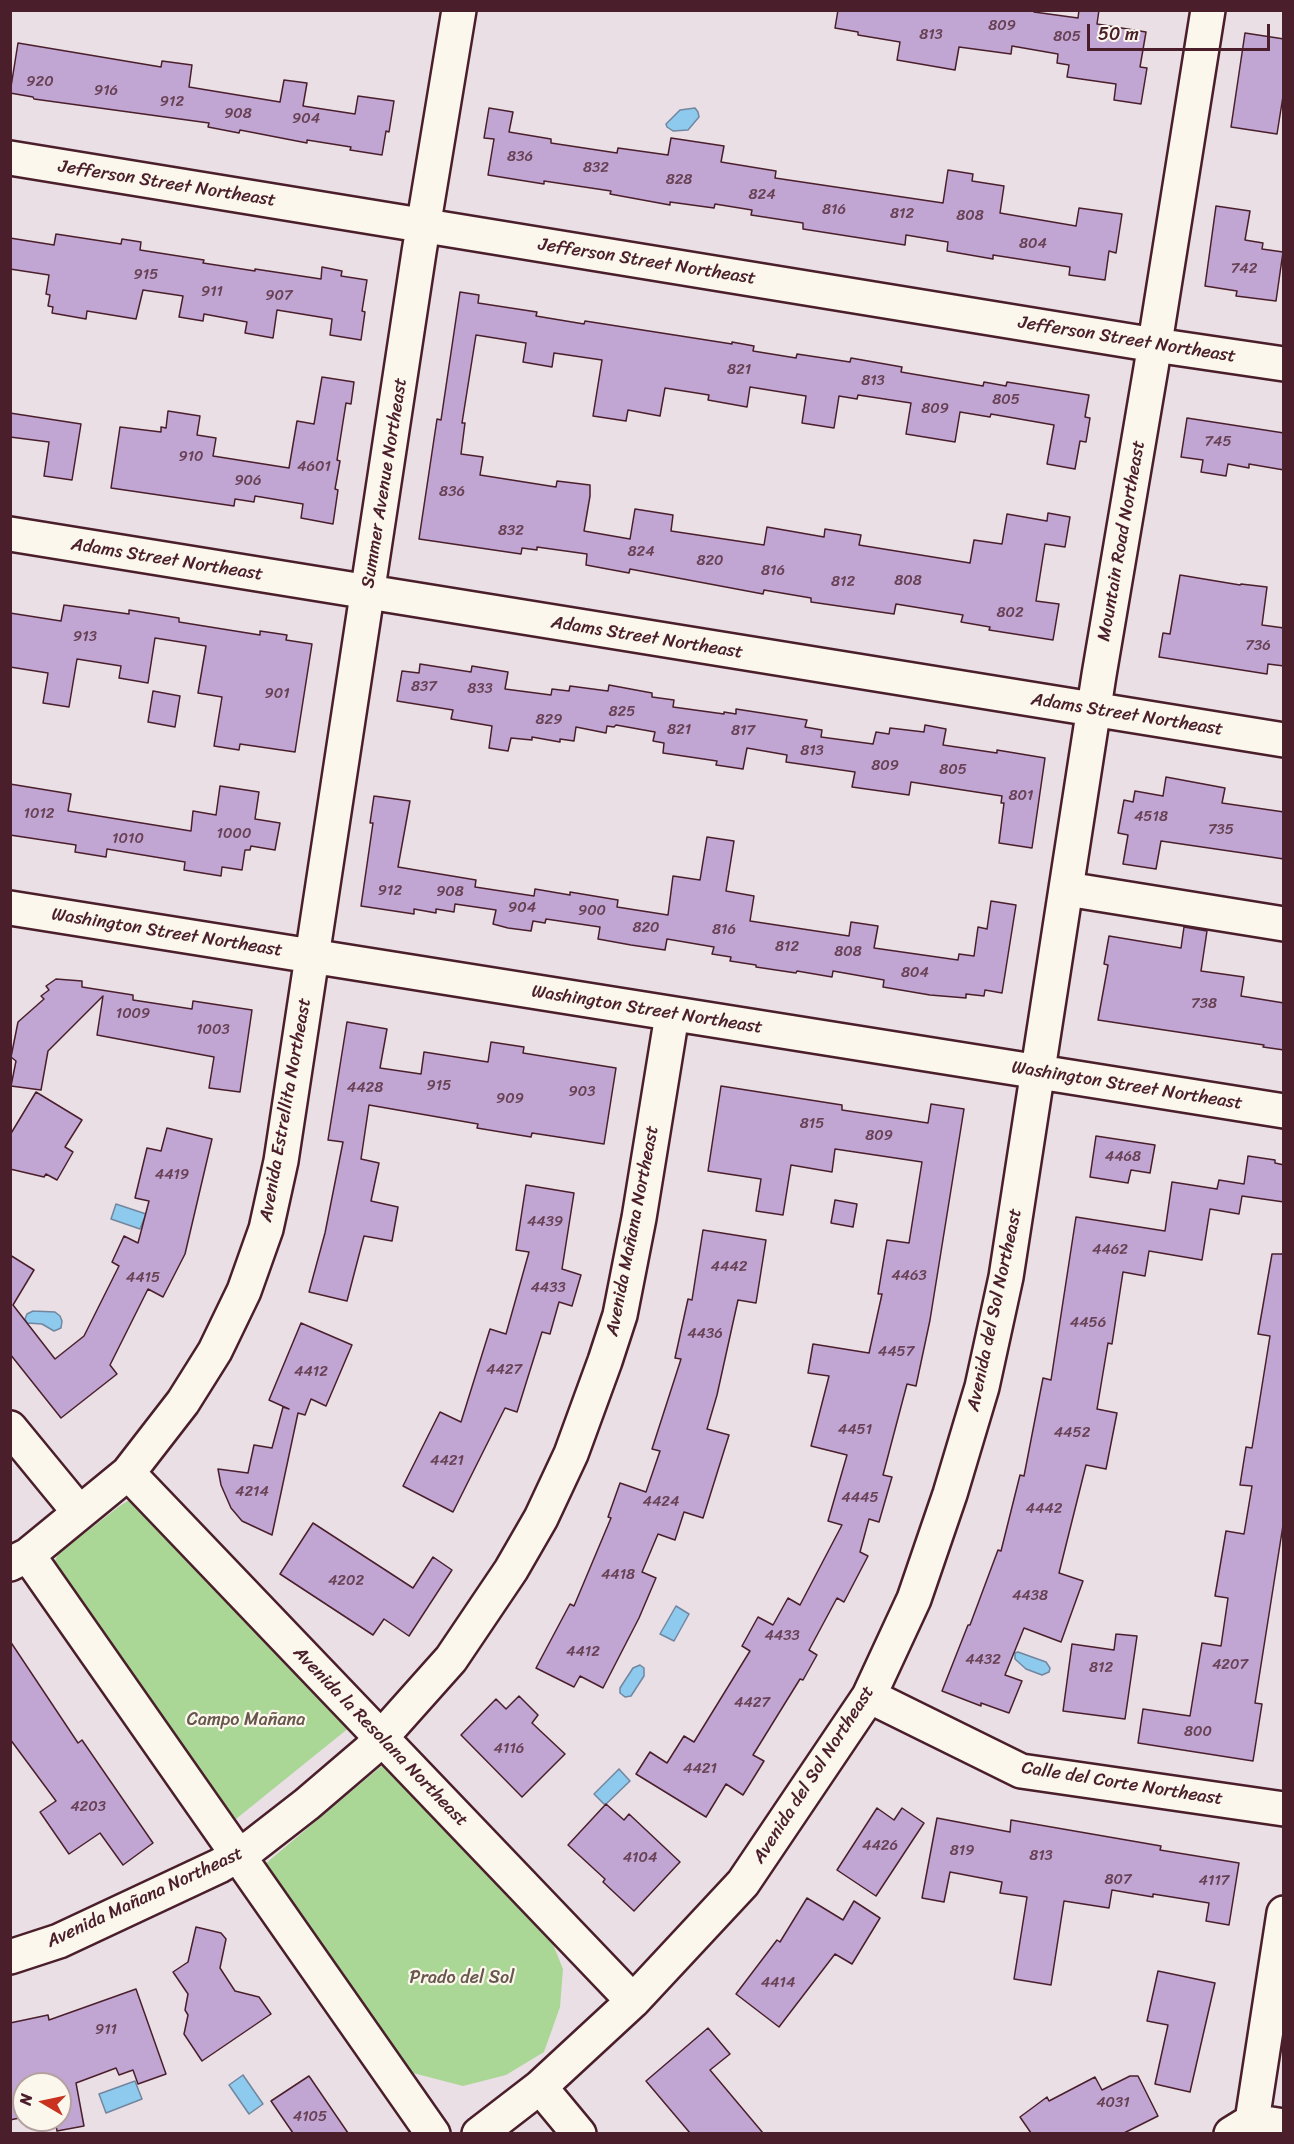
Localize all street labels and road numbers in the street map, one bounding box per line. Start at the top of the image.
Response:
street label: Jefferson Street Northeast [57,156,277,212]
street label: Jefferson Street Northeast [537,234,757,290]
street label: Jefferson Street Northeast [1017,312,1237,368]
street label: Summer Avenue Northeast [358,376,412,590]
street label: Mountain Road Northeast [1094,439,1150,643]
street label: Adams Street Northeast [70,534,264,586]
street label: Adams Street Northeast [550,612,744,664]
street label: Adams Street Northeast [1030,689,1224,741]
street label: Washington Street Northeast [50,904,284,962]
street label: Washington Street Northeast [530,981,764,1039]
street label: Avenida Estrellita Northeast [256,996,316,1224]
street label: Washington Street Northeast [1010,1057,1244,1115]
street label: Avenida Mañana Northeast [602,1124,664,1338]
street label: Avenida del Sol Northeast [963,1207,1027,1413]
street label: Avenida la Resolana Northeast [288,1642,472,1832]
street label: Avenida del Sol Northeast [749,1682,879,1868]
street label: Calle del Corte Northeast [1020,1757,1224,1811]
street label: Avenida Mañana Northeast [44,1843,246,1953]

